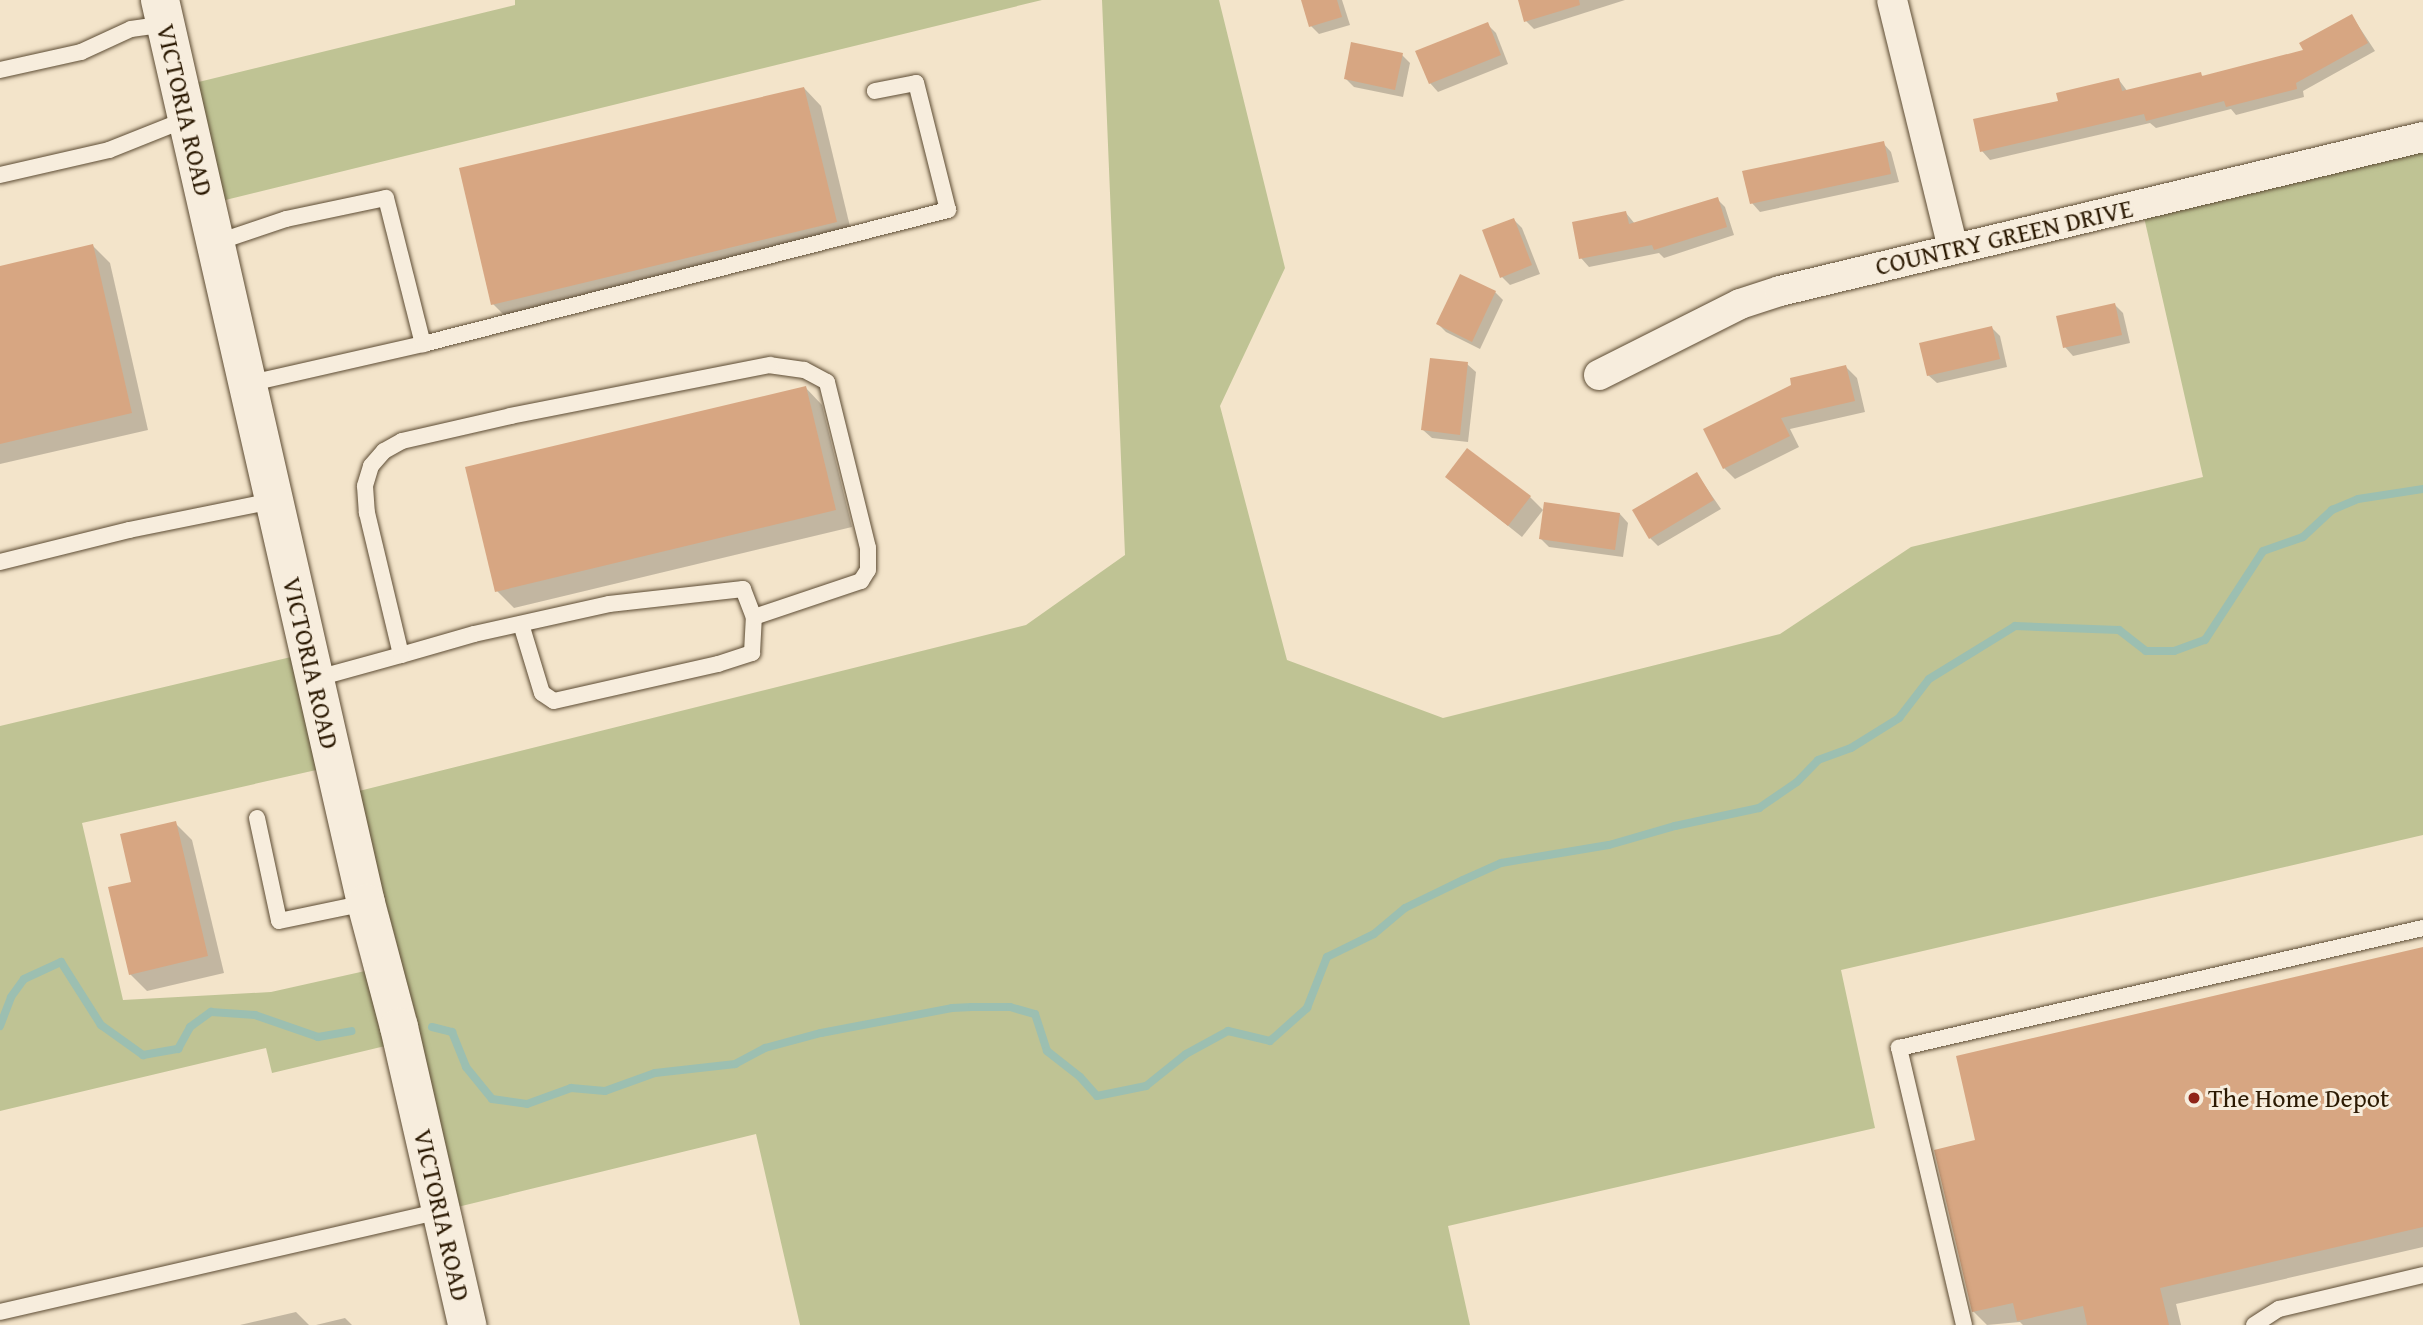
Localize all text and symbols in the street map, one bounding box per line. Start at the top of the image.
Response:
street label: VICTORIA ROAD [150,21,220,199]
street label: COUNTRY GREEN DRIVE [1872,192,2136,282]
street label: VICTORIA ROAD [276,574,346,752]
place label: The Home Depot [2208,1082,2389,1114]
marker: The Home Depot [2186,1090,2202,1106]
street label: VICTORIA ROAD [407,1126,477,1304]

